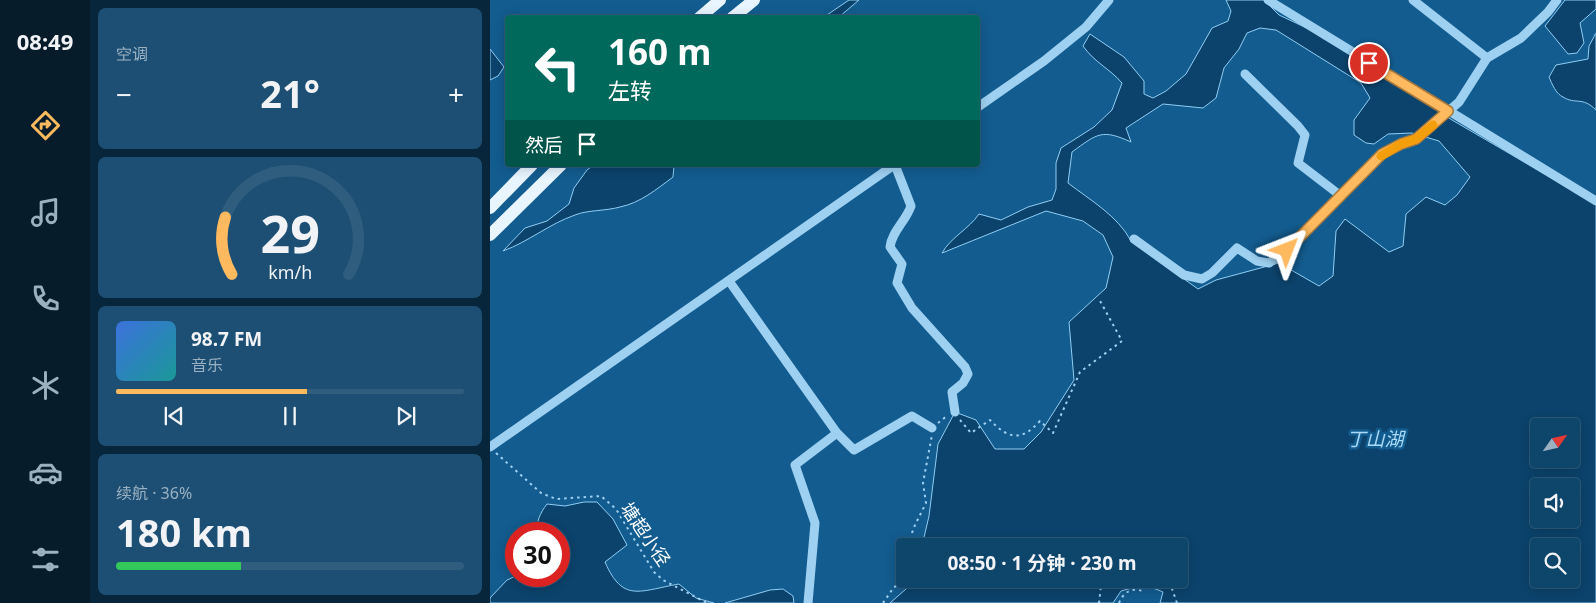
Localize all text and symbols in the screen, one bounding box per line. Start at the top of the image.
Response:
text: 08:49 [17,26,73,56]
text: 160 m [608,28,711,75]
icon: left [525,35,590,100]
pin [1348,42,1390,84]
text: 空调 [116,43,148,65]
icon: arrive [1355,49,1383,77]
text: 21° [260,67,320,119]
text: − [116,75,132,113]
text: + [448,75,464,113]
text: 左转 [608,75,652,105]
icon: directions [28,108,63,143]
icon: arrive [573,130,601,158]
text: 然后 [525,132,563,158]
icon: music [28,195,63,230]
text: 29 [260,197,320,268]
position arrow [1260,223,1312,275]
text: km/h [268,260,312,284]
icon: phone [28,281,63,316]
text: 98.7 FM [191,326,262,352]
text: 音乐 [191,354,223,376]
icon: climate [28,368,63,403]
icon: previous [160,402,188,430]
icon: pause [276,402,304,430]
icon: next [392,402,420,430]
north arrow [1530,418,1580,468]
map controls [1530,418,1580,588]
water label: 丁山湖 [1346,426,1406,452]
icon: car [28,455,63,490]
button: sound [1530,478,1580,528]
text: 续航 · 36% [116,482,192,504]
street label: 塘超小径 [616,497,676,571]
text: 180 km [116,506,252,558]
speed limit sign: 30 [505,522,570,587]
button: search [1530,538,1580,588]
icon: filters [28,542,63,577]
text: 08:50 · 1 分钟 · 230 m [947,550,1137,576]

